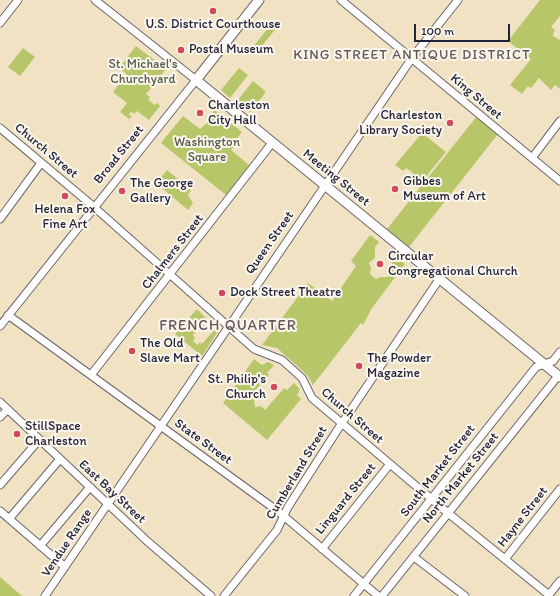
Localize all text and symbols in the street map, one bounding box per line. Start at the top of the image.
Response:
marker: U.S. District Courthouse [208,6,218,16]
scale bar [416,16,512,42]
place label: U.S. District Courthouse [145,17,281,33]
text: 100 m [421,24,454,38]
place label: Postal Museum [189,42,273,58]
marker: Postal Museum [176,45,186,55]
district label: KING STREET ANTIQUE DISTRICT [295,47,529,63]
park label: St. Michael's Churchyard [108,57,178,88]
street label: King Street [447,71,505,123]
place label: Charleston City Hall [208,98,270,129]
marker: Charleston City Hall [195,108,205,118]
place label: Charleston Library Society [359,108,442,139]
marker: Charleston Library Society [445,118,455,128]
street label: Church Street [11,120,81,182]
street label: Broad Street [91,123,147,187]
park label: Washington Square [174,135,240,166]
street label: Meeting Street [299,146,373,210]
place label: Gibbes Museum of Art [403,174,486,205]
place label: The George Gallery [130,176,193,207]
marker: Gibbes Museum of Art [390,184,400,194]
marker: The George Gallery [117,186,127,196]
marker: Helena Fox Fine Art [60,191,70,201]
place label: Helena Fox Fine Art [35,202,95,233]
street label: Queen Street [242,208,298,278]
street label: Chalmers Street [139,211,207,293]
place label: Circular Congregational Church [388,249,518,280]
marker: Circular Congregational Church [375,259,385,269]
place label: Dock Street Theatre [230,285,341,301]
marker: Dock Street Theatre [217,288,227,298]
district label: FRENCH QUARTER [159,317,297,335]
place label: The Old Slave Mart [140,336,200,367]
marker: The Old Slave Mart [127,346,137,356]
place label: The Powder Magazine [367,351,431,382]
marker: The Powder Magazine [354,361,364,371]
place label: St. Philip's Church [208,372,266,403]
marker: St. Philip's Church [269,382,279,392]
street label: Church Street [318,385,386,447]
street label: State Street [171,416,235,468]
place label: StillSpace Charleston [25,419,87,450]
street label: South Market Street [397,422,479,520]
street label: Cumberland Street [263,423,331,523]
marker: StillSpace Charleston [12,429,22,439]
street label: North Market Street [420,429,502,527]
street label: East Bay Street [75,457,149,527]
street label: Linguard Street [312,460,380,538]
street label: Hayne Street [495,484,551,550]
street label: Vendue Range [39,506,95,580]

